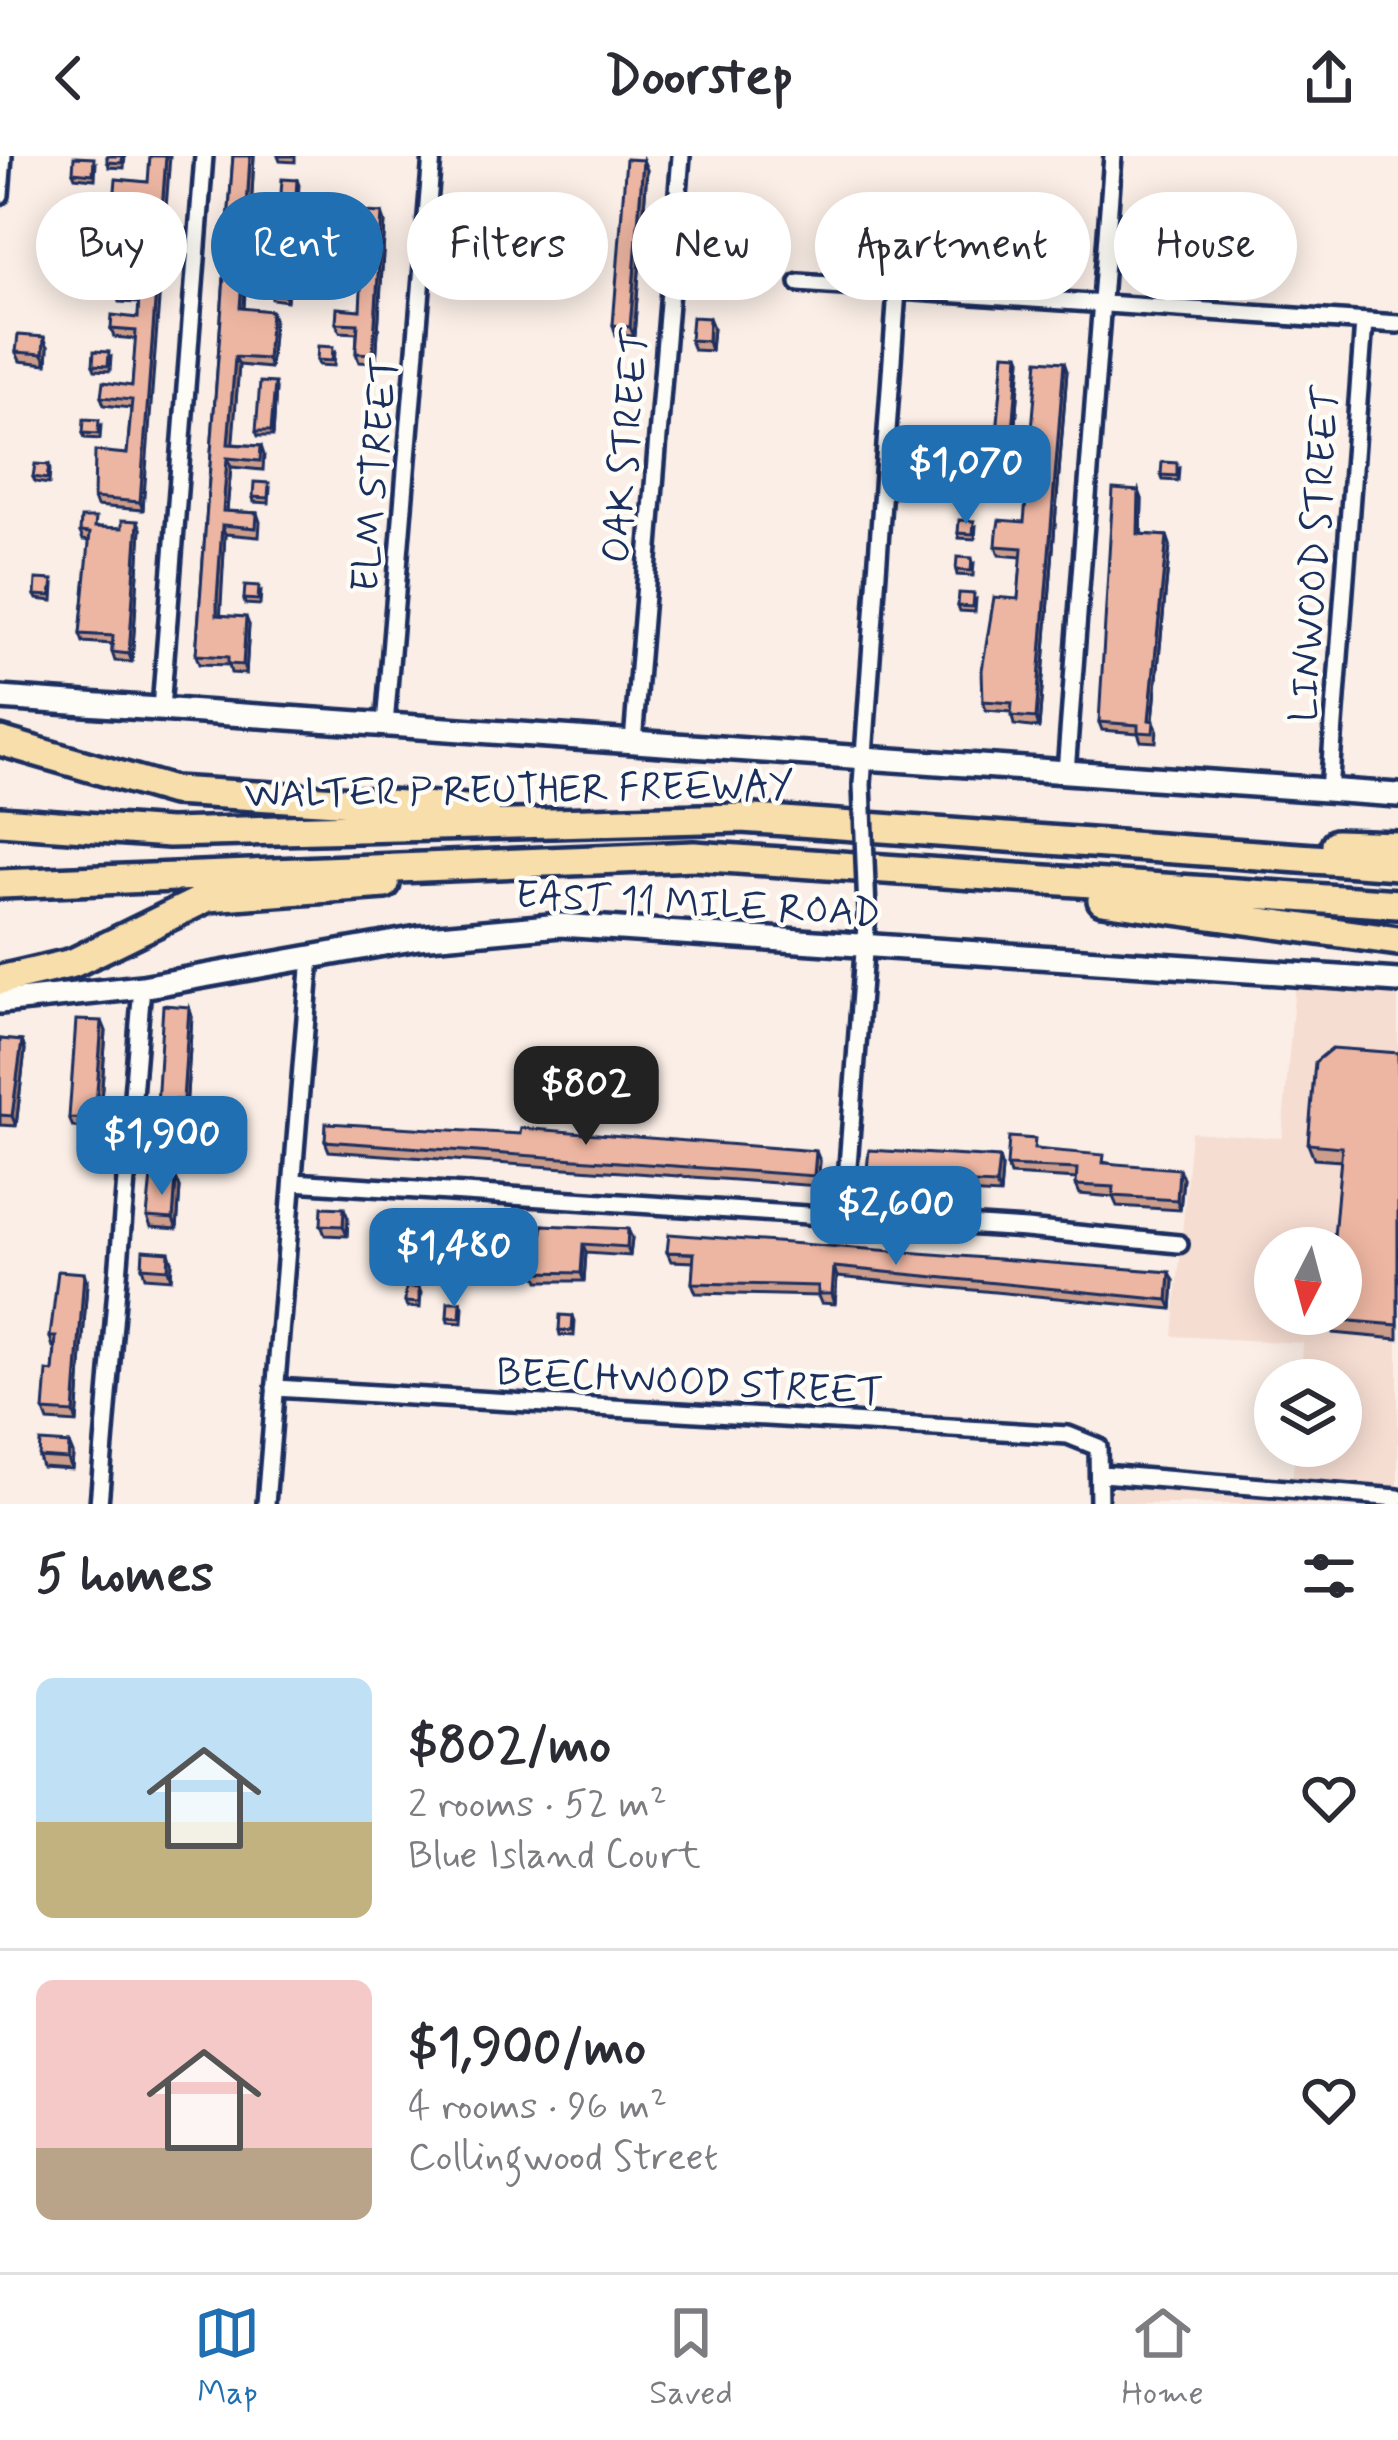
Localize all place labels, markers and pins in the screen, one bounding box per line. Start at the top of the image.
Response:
pin: $1,070 [868,425,1064,527]
pin: $802 [515,1046,657,1148]
pin: $1,900 [64,1096,260,1198]
pin: $2,600 [798,1166,994,1268]
pin: $1,480 [356,1208,552,1310]

